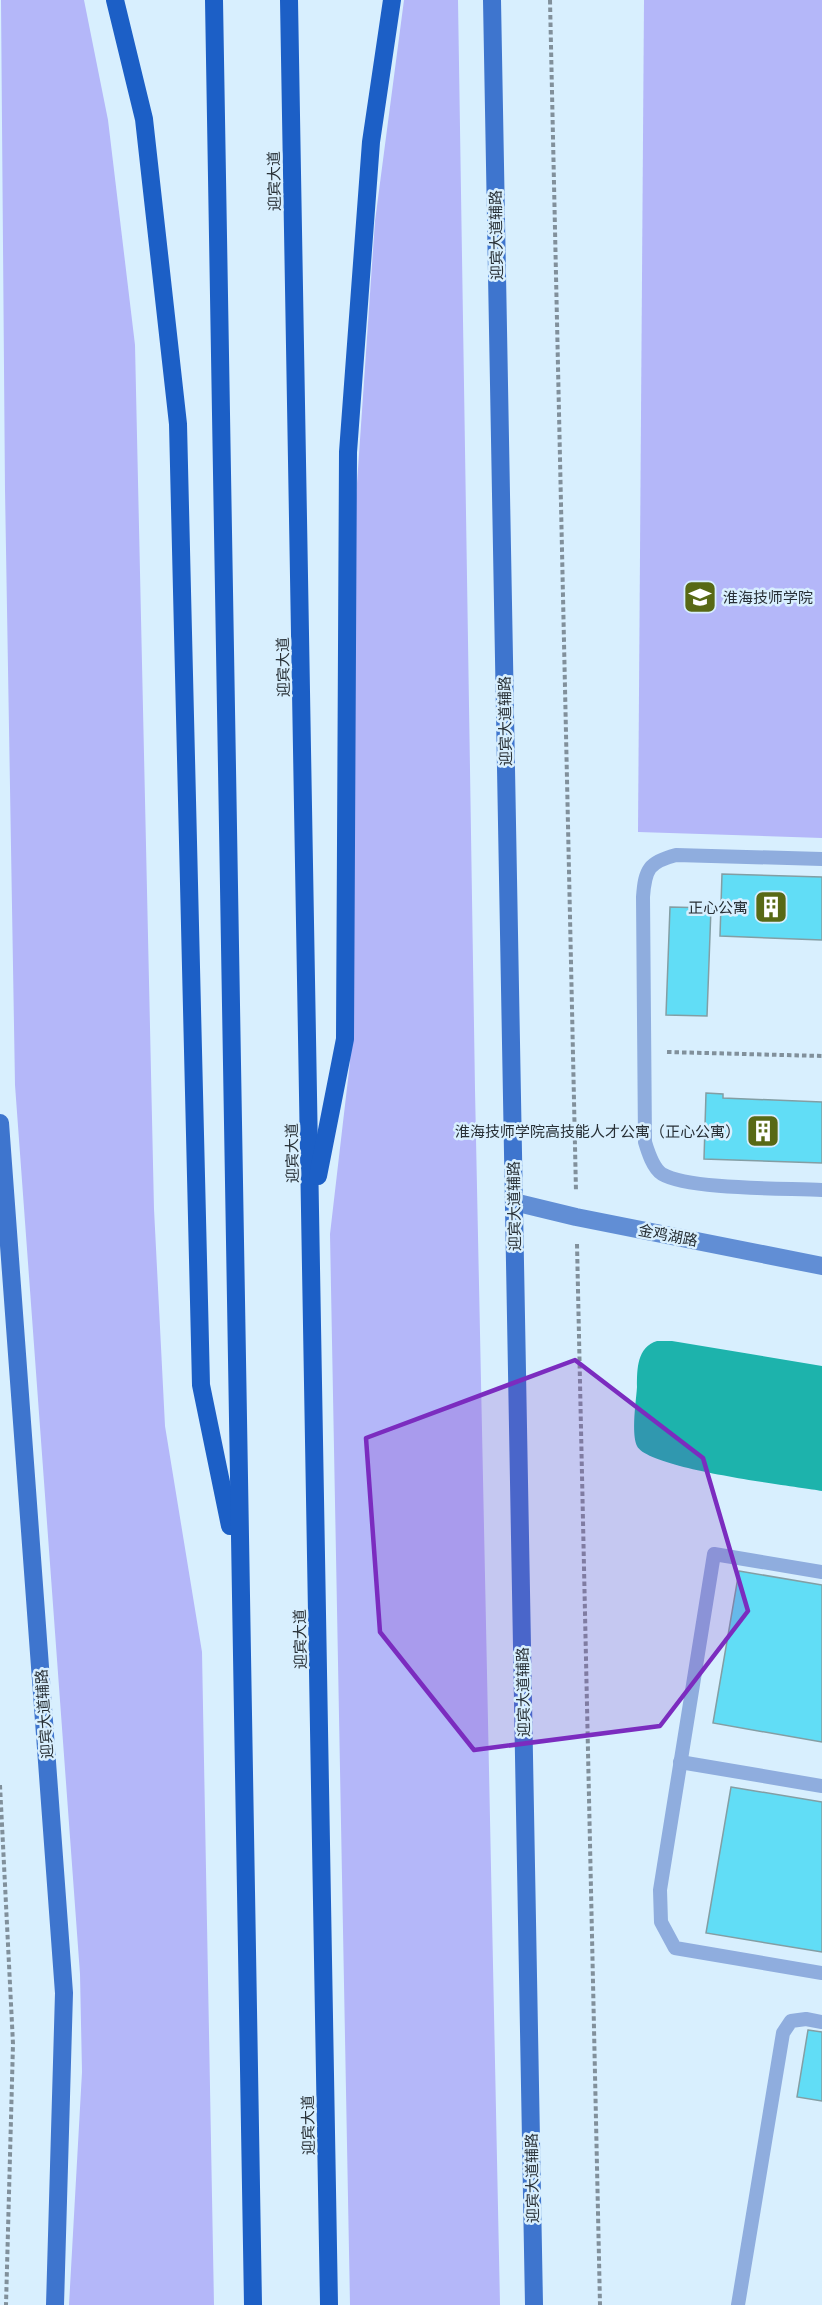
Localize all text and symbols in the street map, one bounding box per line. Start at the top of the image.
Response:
street label: 迎宾大道 [264,151,284,211]
street label: 迎宾大道辅路 [486,190,506,280]
school or university icon: 淮海技师学院 [682,579,718,615]
place label: 淮海技师学院 [723,588,813,607]
street label: 迎宾大道 [273,637,293,697]
street label: 迎宾大道辅路 [495,676,515,766]
building icon: 正心公寓 [753,889,789,925]
place label: 正心公寓 [688,898,748,917]
building icon: 淮海技师学院高技能人才公寓（正心公寓） [745,1113,781,1149]
place label: 淮海技师学院高技能人才公寓（正心公寓） [455,1122,740,1141]
street label: 迎宾大道 [282,1123,302,1183]
street label: 迎宾大道辅路 [504,1161,524,1251]
street label: 金鸡湖路 [637,1220,699,1250]
street label: 迎宾大道 [290,1609,310,1669]
street label: 迎宾大道辅路 [513,1647,533,1737]
street label: 迎宾大道辅路 [31,1668,57,1760]
street label: 迎宾大道 [298,2095,318,2155]
street label: 迎宾大道辅路 [522,2133,542,2223]

